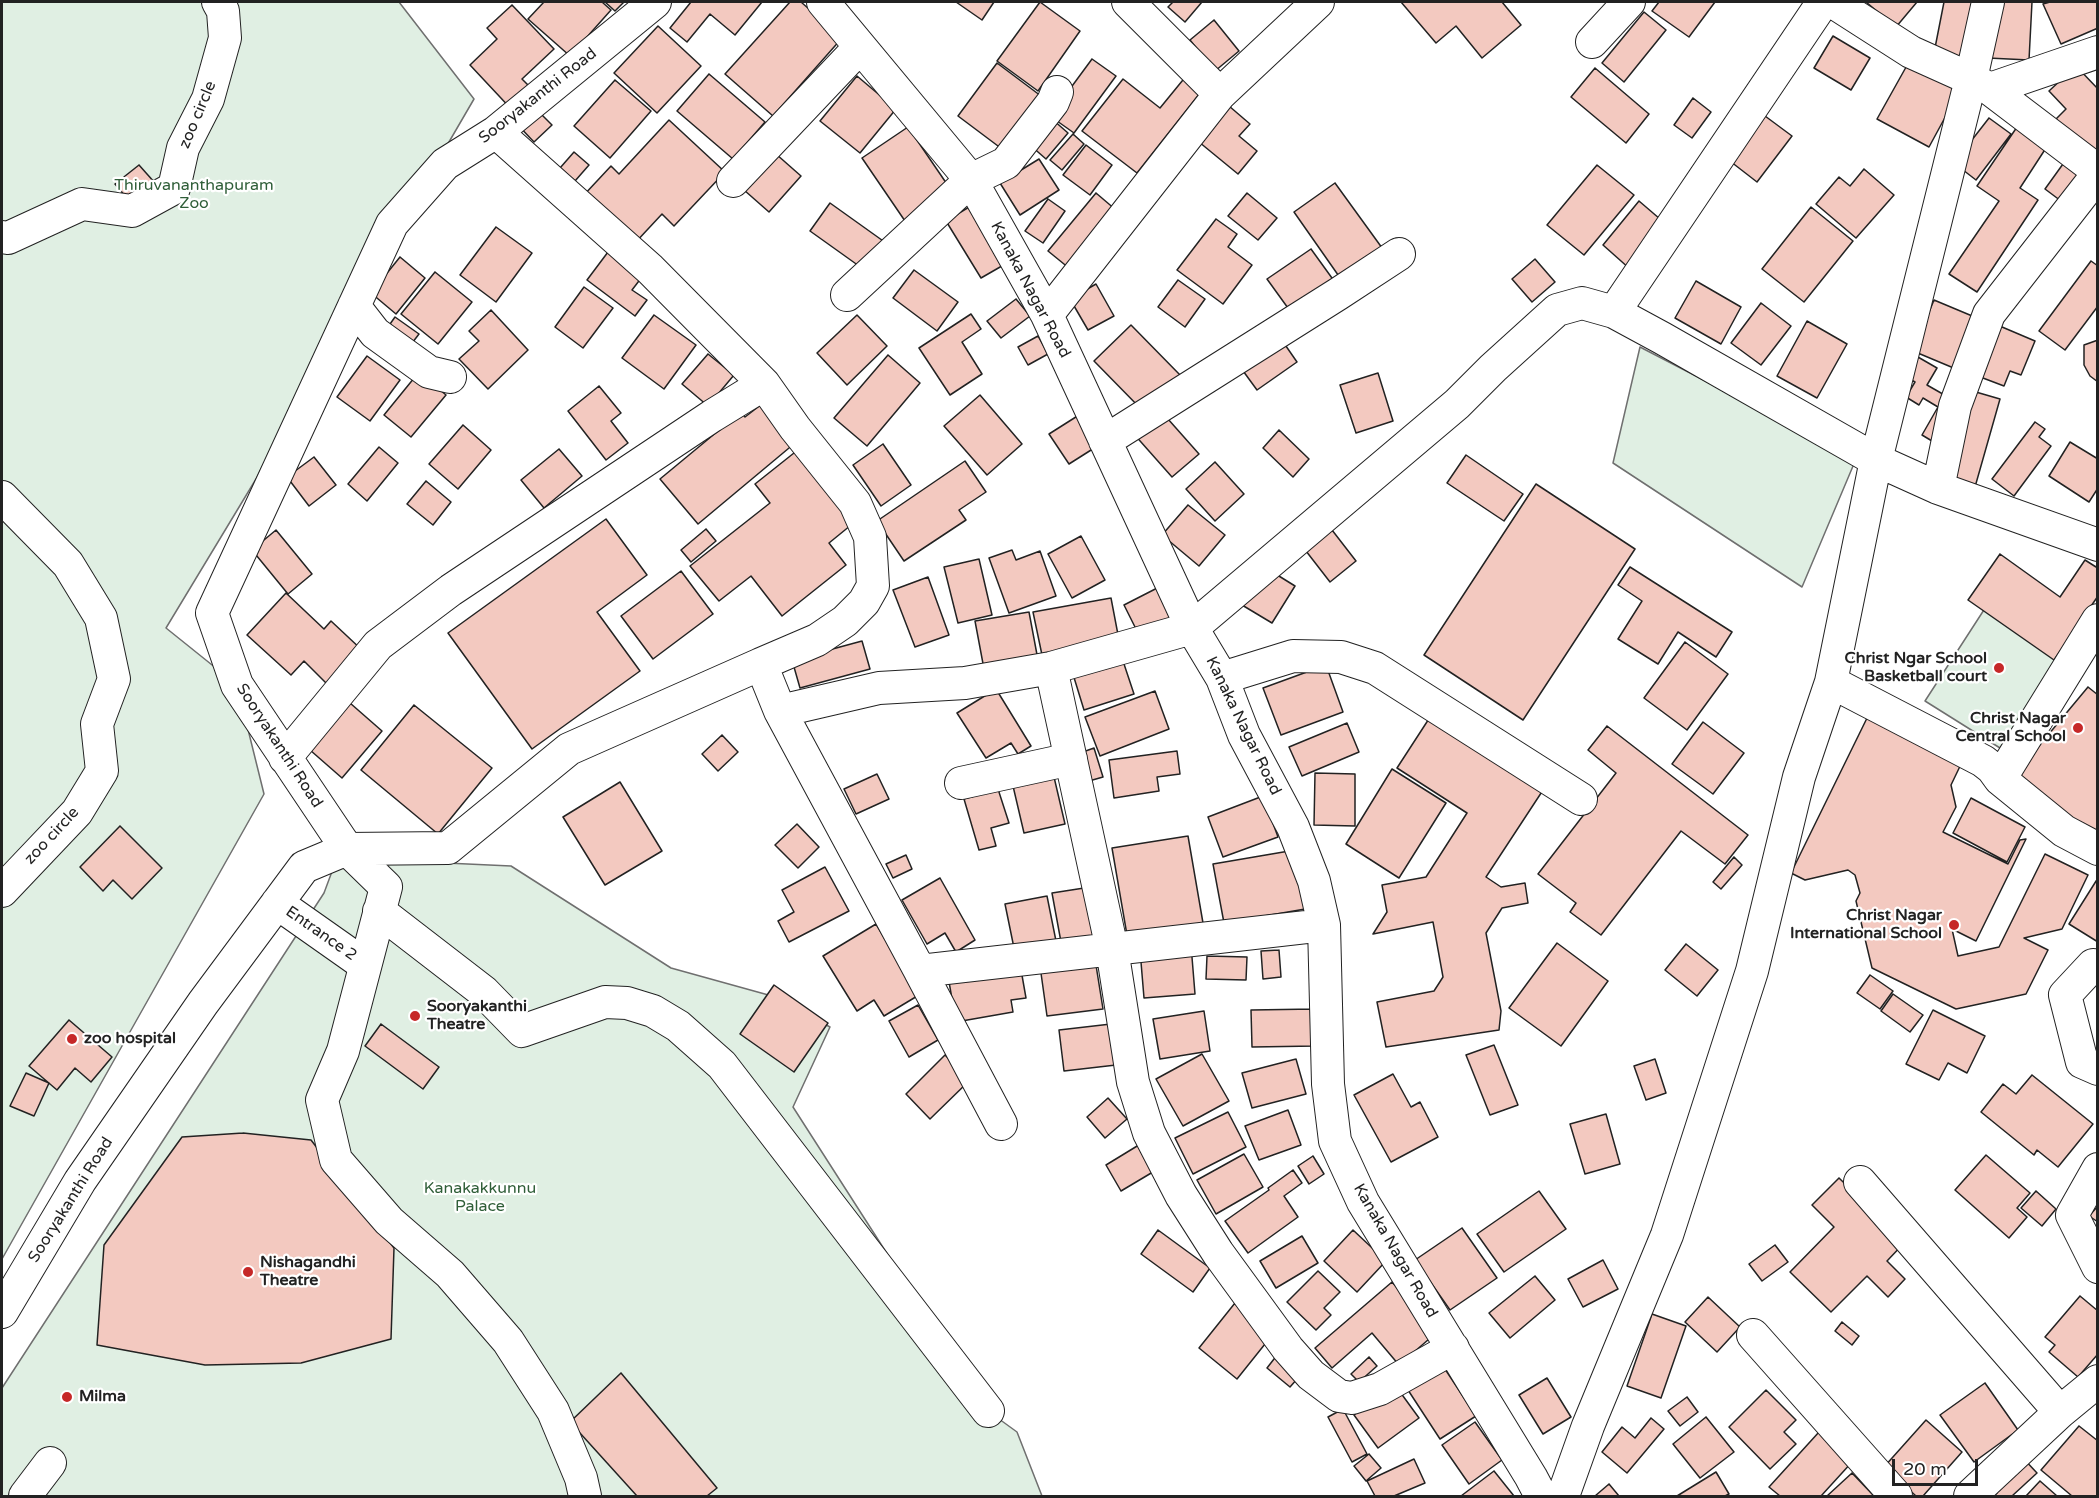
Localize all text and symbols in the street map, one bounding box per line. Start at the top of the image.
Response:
street label: Sooryakanthi Road [475,44,601,148]
street label: zoo circle [175,78,221,152]
park label: Thiruvananthapuram Zoo [114,176,274,214]
street label: Kanaka Nagar Road [986,219,1074,361]
place label: Christ Ngar School Basketball court [1845,649,1987,687]
street label: Kanaka Nagar Road [1201,654,1285,798]
marker: Christ Ngar School Basketball court [1992,661,2006,675]
street label: Sooryakanthi Road [232,680,326,812]
place label: Christ Nagar Central School [1956,709,2066,747]
marker: Christ Nagar Central School [2071,721,2085,735]
street label: zoo circle [21,803,83,869]
street label: Entrance 2 [282,903,360,965]
place label: Christ Nagar International School [1790,906,1942,944]
marker: Christ Nagar International School [1947,918,1961,932]
place label: Sooryakanthi Theatre [427,997,527,1035]
marker: Sooryakanthi Theatre [408,1009,422,1023]
place label: zoo hospital [84,1029,176,1049]
marker: zoo hospital [65,1032,79,1046]
street label: Sooryakanthi Road [25,1134,117,1266]
park label: Kanakakkunnu Palace [424,1179,536,1217]
street label: Kanaka Nagar Road [1349,1181,1441,1321]
place label: Nishagandhi Theatre [260,1253,356,1291]
marker: Nishagandhi Theatre [241,1265,255,1279]
place label: Milma [79,1387,126,1407]
marker: Milma [60,1390,74,1404]
scale bar [1895,1447,1980,1485]
text: 20 m [1903,1458,1947,1480]

